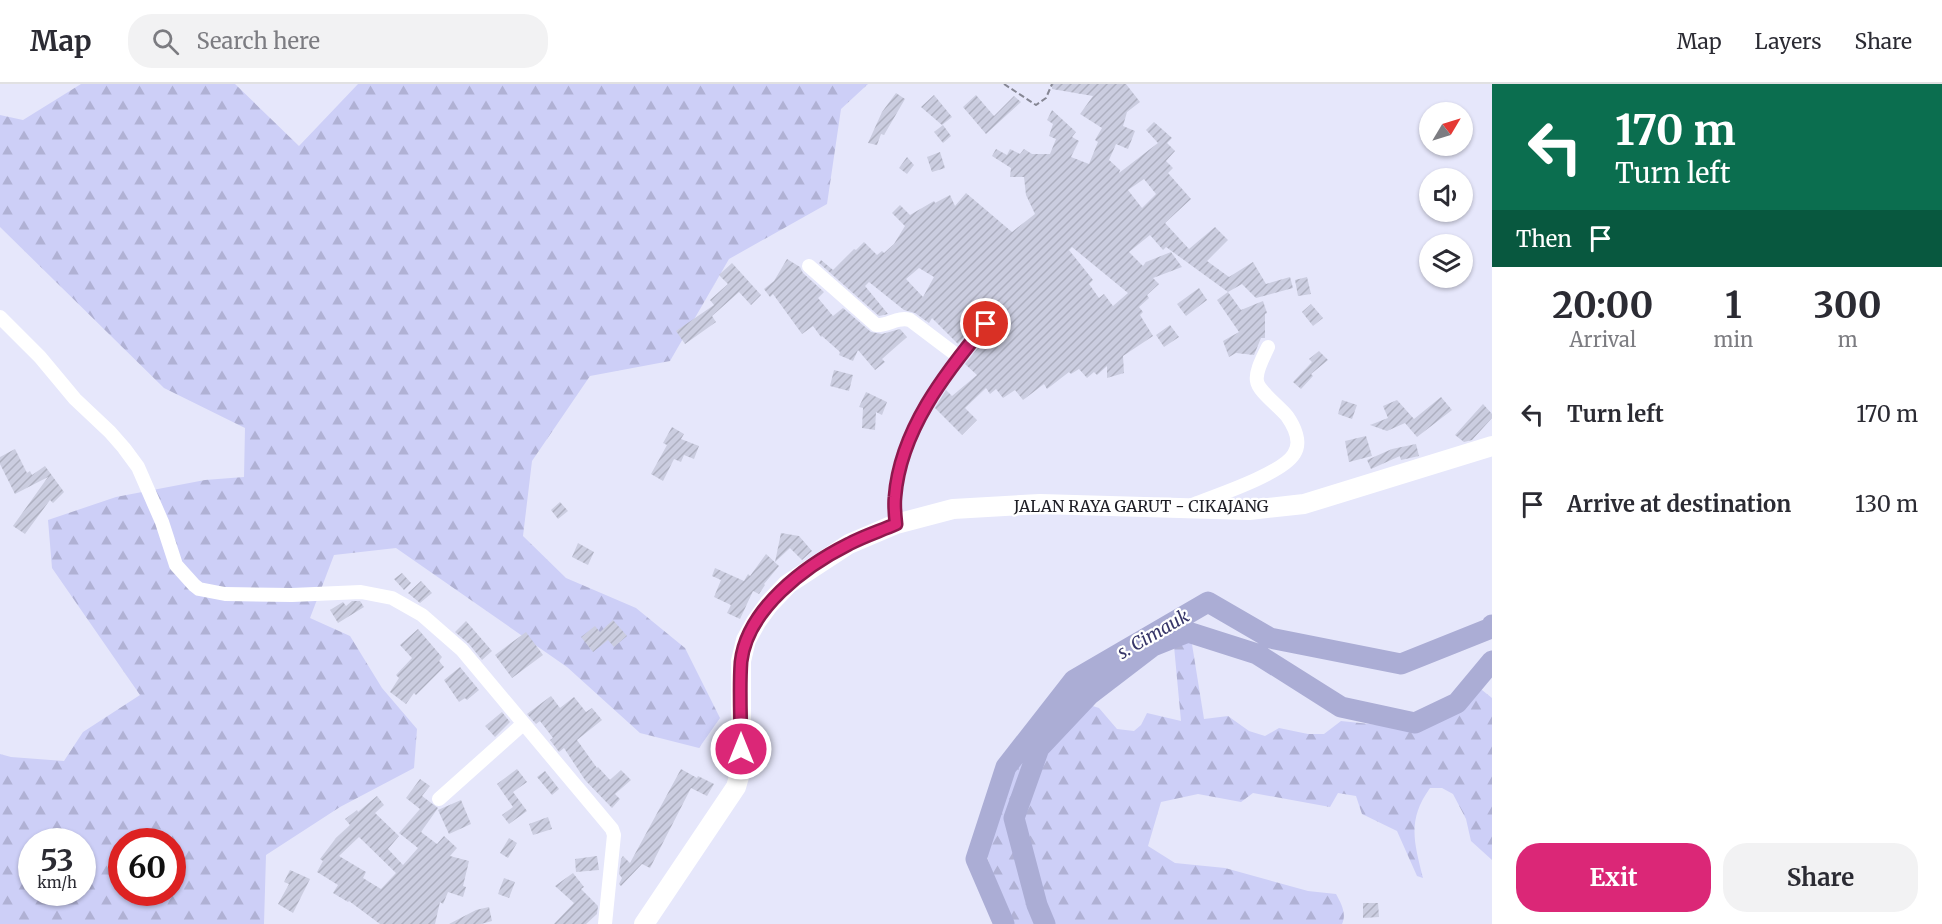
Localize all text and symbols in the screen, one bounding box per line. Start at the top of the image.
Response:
search box [128,14,548,68]
text: Map [30,23,92,59]
icon: search [149,25,182,58]
text: Search here [197,27,320,55]
text: Map [1677,28,1722,55]
text: Layers [1755,28,1822,55]
text: Share [1855,28,1912,55]
north arrow [1419,102,1473,156]
map controls [1419,102,1473,288]
text: 170 m [1615,104,1736,156]
icon: left [1516,108,1594,186]
text: Turn left [1615,156,1730,190]
button: sound [1419,168,1473,222]
icon: arrive [1584,222,1617,255]
text: Then [1516,225,1572,253]
button: layers [1419,234,1473,288]
text: 20:00 [1552,283,1653,328]
text: 1 [1725,283,1742,328]
text: 300 [1814,283,1882,328]
pin [960,298,1011,349]
icon: arrive [969,307,1002,340]
text: Arrival [1569,327,1636,352]
text: min [1714,327,1753,352]
text: m [1838,327,1858,352]
icon: left [1516,398,1549,431]
text: Turn left [1567,400,1664,428]
text: 170 m [1856,400,1918,428]
icon: arrive [1516,488,1549,521]
text: Arrive at destination [1567,490,1791,518]
text: 130 m [1855,490,1918,518]
street label: JALAN RAYA GARUT - CIKAJANG [1013,496,1269,516]
water label: s. Cimauk [1113,604,1193,664]
position arrow [709,717,773,781]
speed limit sign: 60 [108,828,186,906]
text: 53 [40,841,74,879]
button: Exit [1516,843,1711,912]
button: Share [1723,843,1918,912]
text: km/h [37,873,77,892]

